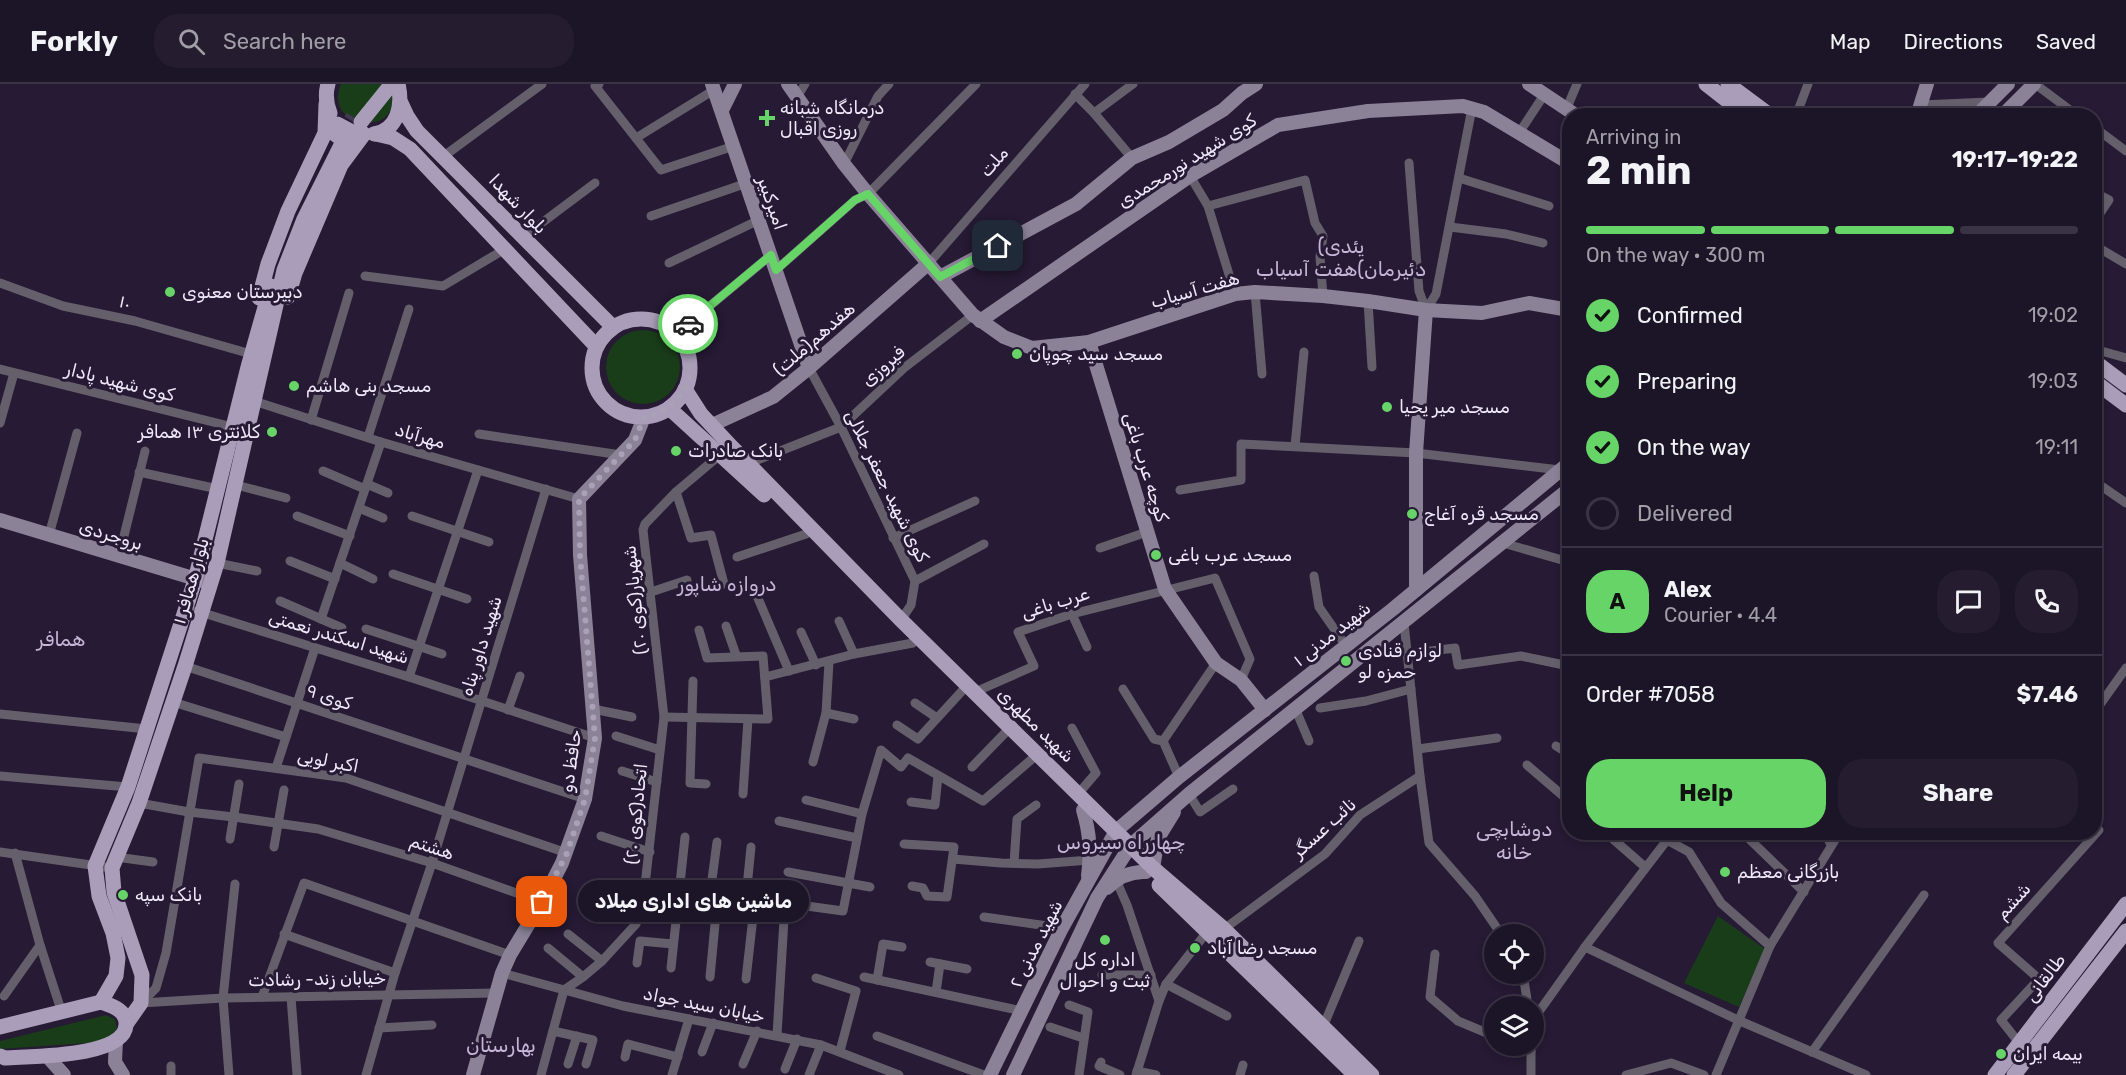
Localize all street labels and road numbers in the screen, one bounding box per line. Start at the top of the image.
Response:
street label: کوی شهید نورمحمدی [1113,109,1261,213]
street label: ملت [975,142,1013,182]
street label: بلوار شهدا [484,170,552,238]
street label: امیرکبیر [752,172,791,233]
street label: هفت آسیاب [1148,267,1242,313]
street label: ۱۰ [117,290,133,314]
street label: هفدهم(ملت) [768,297,860,381]
street label: فیروزی [857,341,909,391]
street label: کوی شهید پادار [62,358,177,407]
street label: کوی شهید جعفر جلالی [841,406,933,566]
street label: کوچه عرب باغی [1119,409,1173,525]
street label: مهرآباد [392,418,448,454]
street label: بروجردی [77,515,145,555]
street label: بلوار همافر ۱ [168,535,214,627]
street label: شهریار(کوی ۲۰) [618,544,652,656]
street label: عرب باغی [1018,582,1092,624]
street label: شهید داور پناه [455,593,508,699]
street label: شهید مدنی ۱ [1289,597,1375,671]
street label: شهید اسکندر نعمتی [266,605,412,669]
street label: کوی ۹ [303,679,355,715]
street label: شهید مطهری [993,683,1079,767]
street label: حافظ دو [556,728,586,794]
street label: اکبر لویی [295,744,361,778]
street label: اتحاد(کوی ۲۰) [620,762,652,866]
street label: نائب عسگر [1286,793,1361,863]
street label: هشتم [407,830,457,865]
street label: ششم [1991,878,2036,925]
street label: شهید مدنی ۲ [1004,896,1068,992]
street label: طالقانی [2020,949,2070,1007]
street label: خیابان زند- رشادت [248,967,386,991]
street label: خیابان سید جواد [641,982,767,1028]

